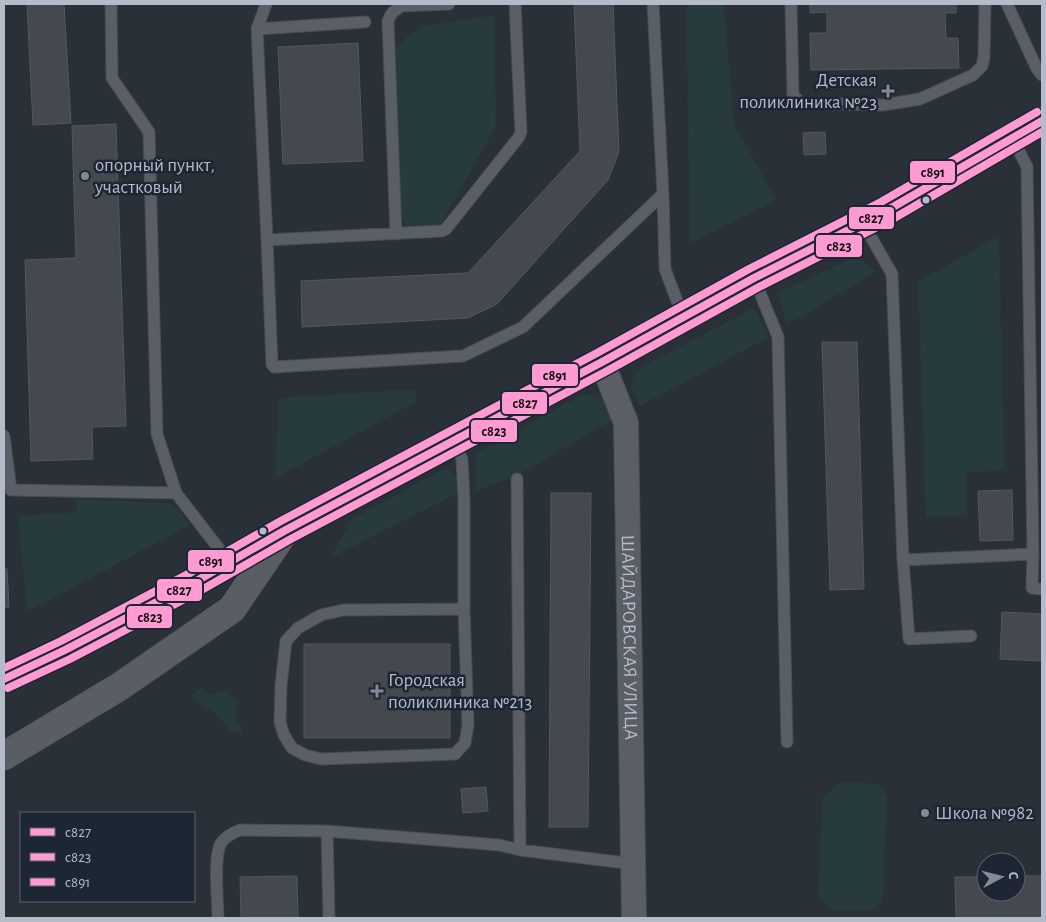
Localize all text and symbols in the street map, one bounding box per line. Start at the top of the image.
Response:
place label: Детская поликлиника №23 [739,71,877,112]
marker: Детская поликлиника №23 [881,84,895,98]
place label: опорный пункт, участковый [94,156,215,197]
line badge: с891 [909,160,956,184]
text: с891 [921,166,945,180]
marker: опорный пункт, участковый [79,170,91,182]
unlabelled marker [921,195,931,205]
line badge: с827 [848,206,895,230]
text: с827 [858,212,884,226]
line badge: с823 [815,234,863,258]
text: с823 [826,240,852,254]
line badge: с891 [531,363,579,387]
text: с891 [543,369,567,383]
line badge: с827 [501,391,548,415]
text: с827 [512,397,538,411]
line badge: с823 [470,419,518,443]
text: с823 [481,425,507,439]
unlabelled marker [258,526,268,536]
street label: ШАЙДАРОВСКАЯ УЛИЦА [618,535,641,740]
line badge: с891 [187,549,235,573]
text: с891 [199,555,223,569]
line badge: с827 [156,578,203,602]
text: с827 [166,584,192,598]
line badge: с823 [126,605,173,629]
text: с823 [137,611,163,625]
place label: Городская поликлиника №213 [388,671,532,712]
marker: Городская поликлиника №213 [370,684,384,698]
place label: Школа №982 [935,804,1034,823]
marker: Школа №982 [919,807,931,819]
legend [20,812,195,902]
text: с827 [65,825,91,840]
text: с823 [65,850,91,865]
north arrow [976,852,1026,902]
text: С [1005,871,1020,880]
text: с891 [65,875,90,890]

